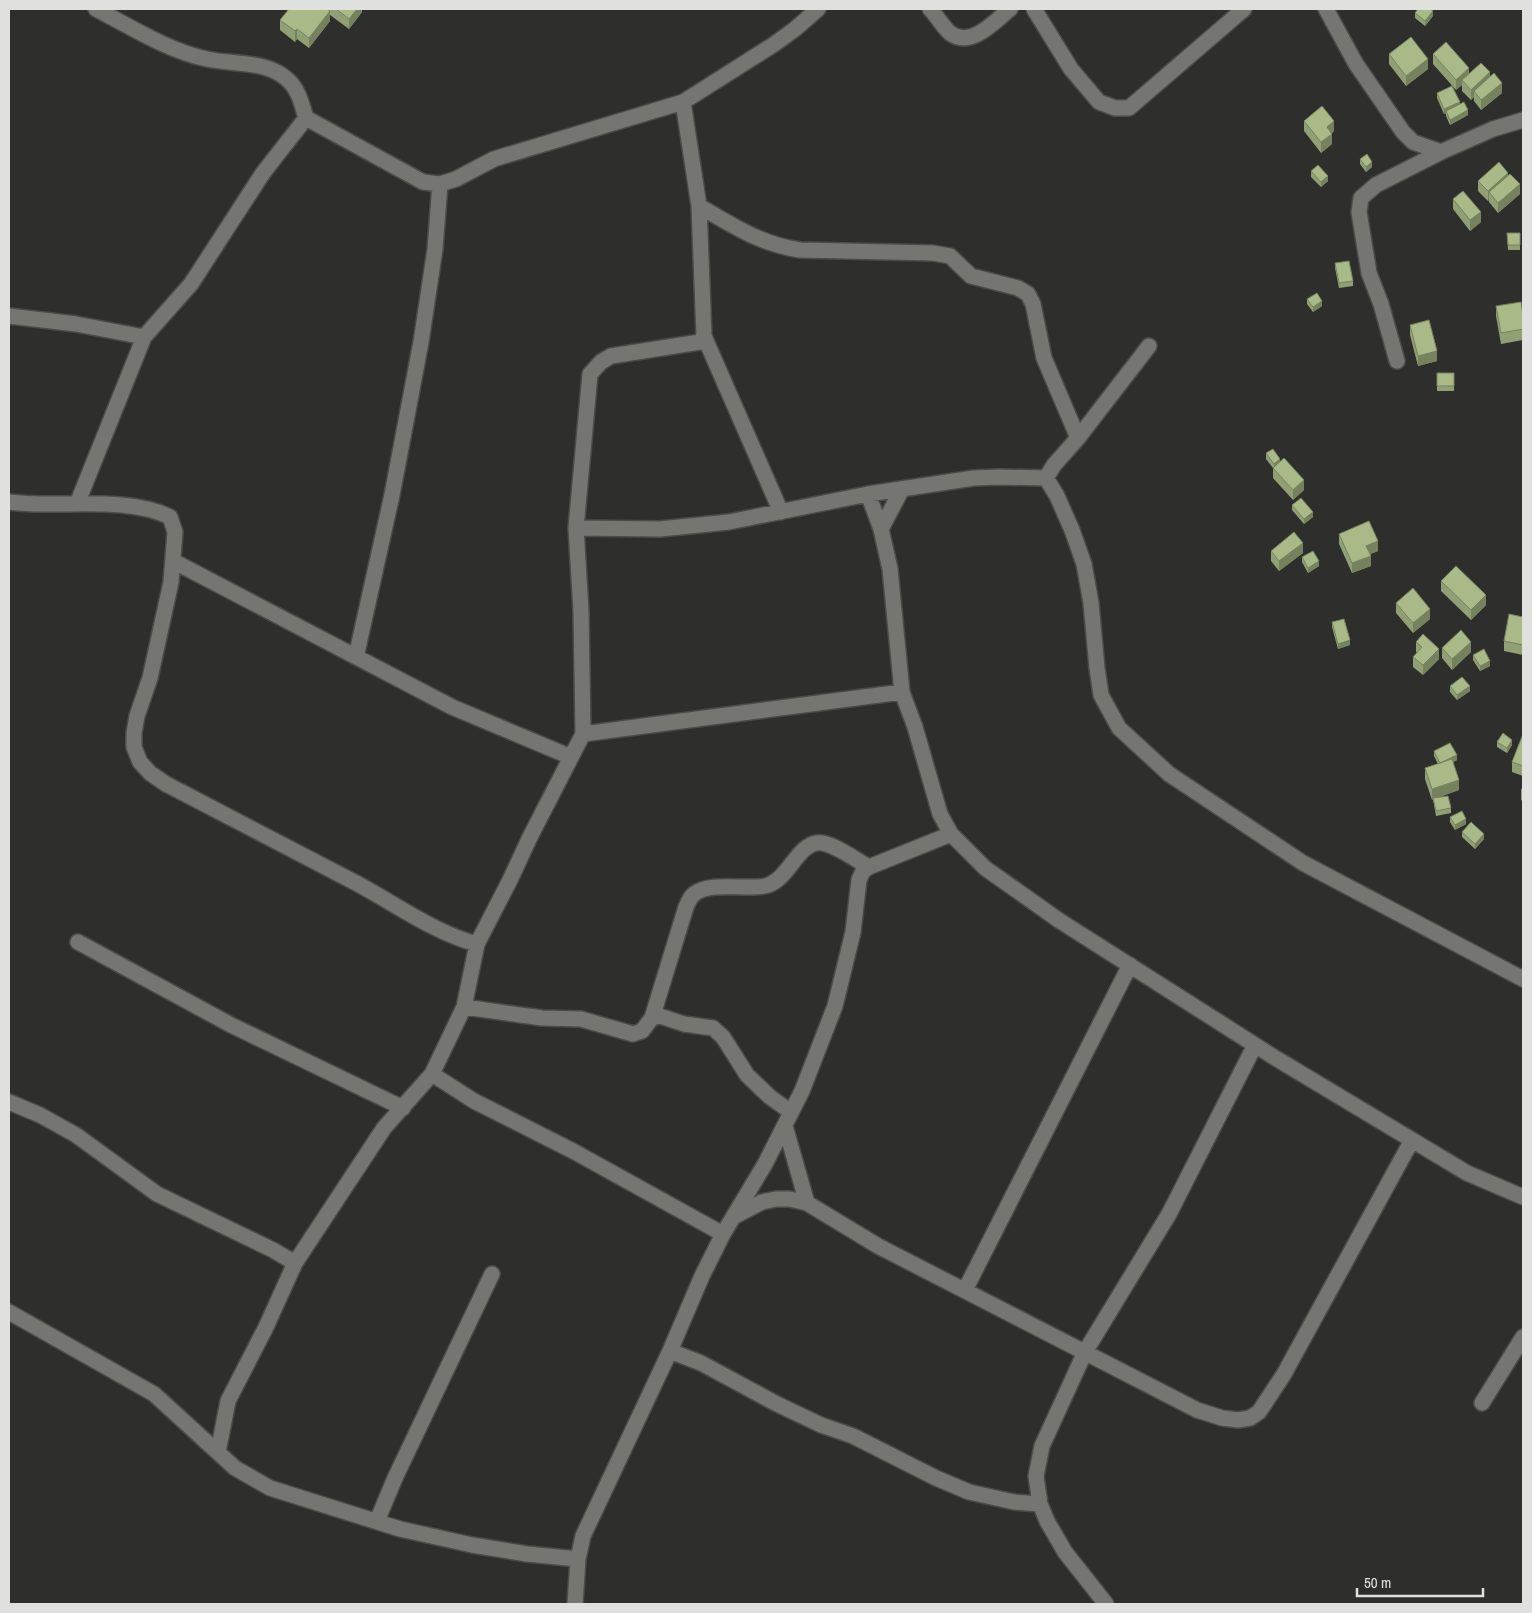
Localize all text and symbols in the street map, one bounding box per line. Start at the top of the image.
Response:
scale bar [1357,1566,1483,1598]
text: 50 m [1364,1572,1391,1593]

